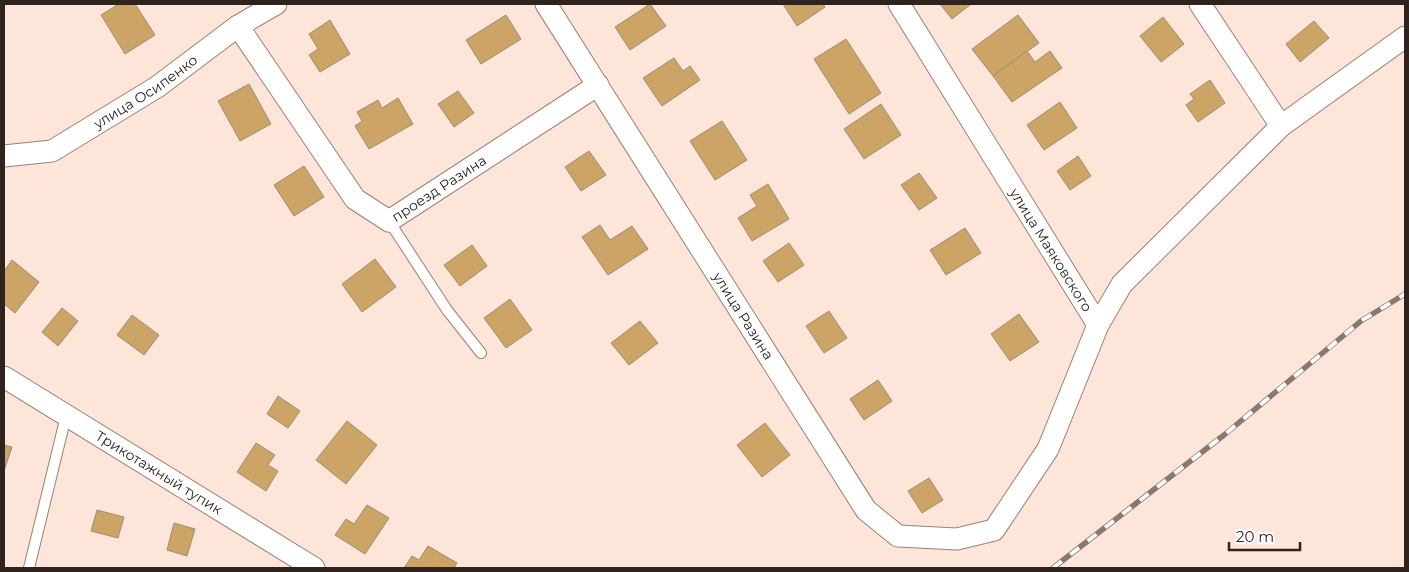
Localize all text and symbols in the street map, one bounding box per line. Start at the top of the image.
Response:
street label: улица Осипенко [89,51,201,133]
street label: проезд Разина [388,151,490,226]
street label: улица Маяковского [1005,184,1096,315]
street label: улица Разина [708,268,778,363]
street label: Трикотажный тупик [92,427,226,518]
scale bar [1229,520,1300,552]
text: 20 m [1236,527,1274,546]

